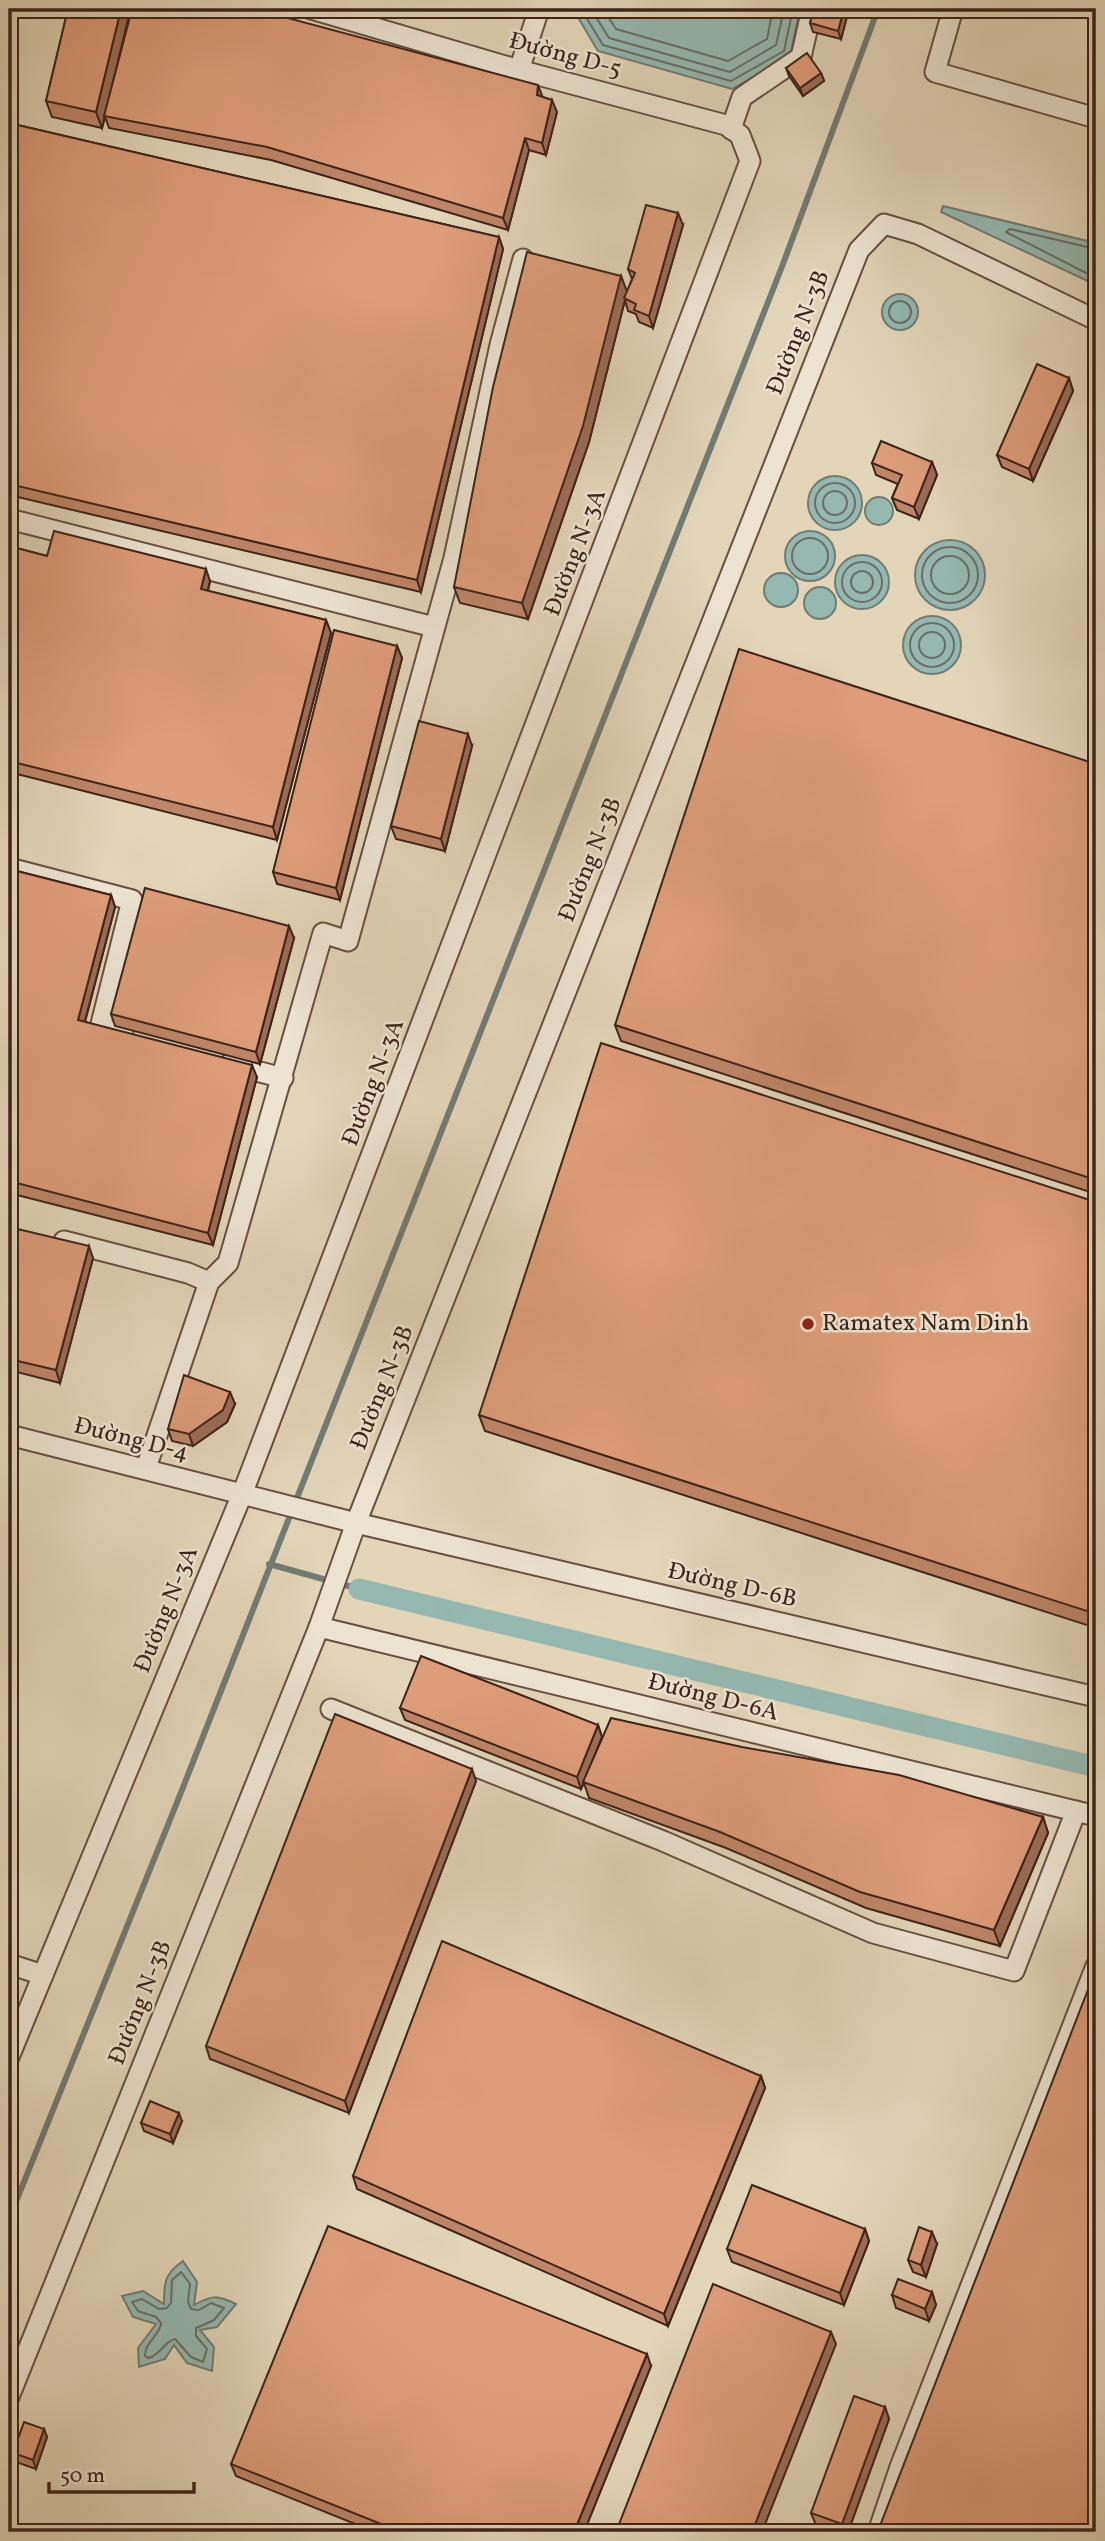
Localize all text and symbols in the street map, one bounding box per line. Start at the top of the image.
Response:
street label: Đường D-5 [505,25,625,87]
street label: Đường N-3B [759,266,839,400]
street label: Đường N-3A [536,485,616,621]
street label: Đường N-3B [551,793,631,927]
street label: Đường N-3A [334,1015,414,1151]
place label: Ramatex Nam Dinh [822,1307,1029,1341]
marker: Ramatex Nam Dinh [800,1316,816,1332]
street label: Đường N-3B [343,1321,423,1455]
street label: Đường D-4 [70,1409,192,1471]
street label: Đường N-3A [126,1542,208,1678]
street label: Đường D-6B [664,1555,800,1617]
street label: Đường D-6A [644,1665,782,1731]
street label: Đường N-3B [101,1936,181,2070]
scale bar [49,2450,194,2494]
text: 50 m [60,2462,105,2491]

